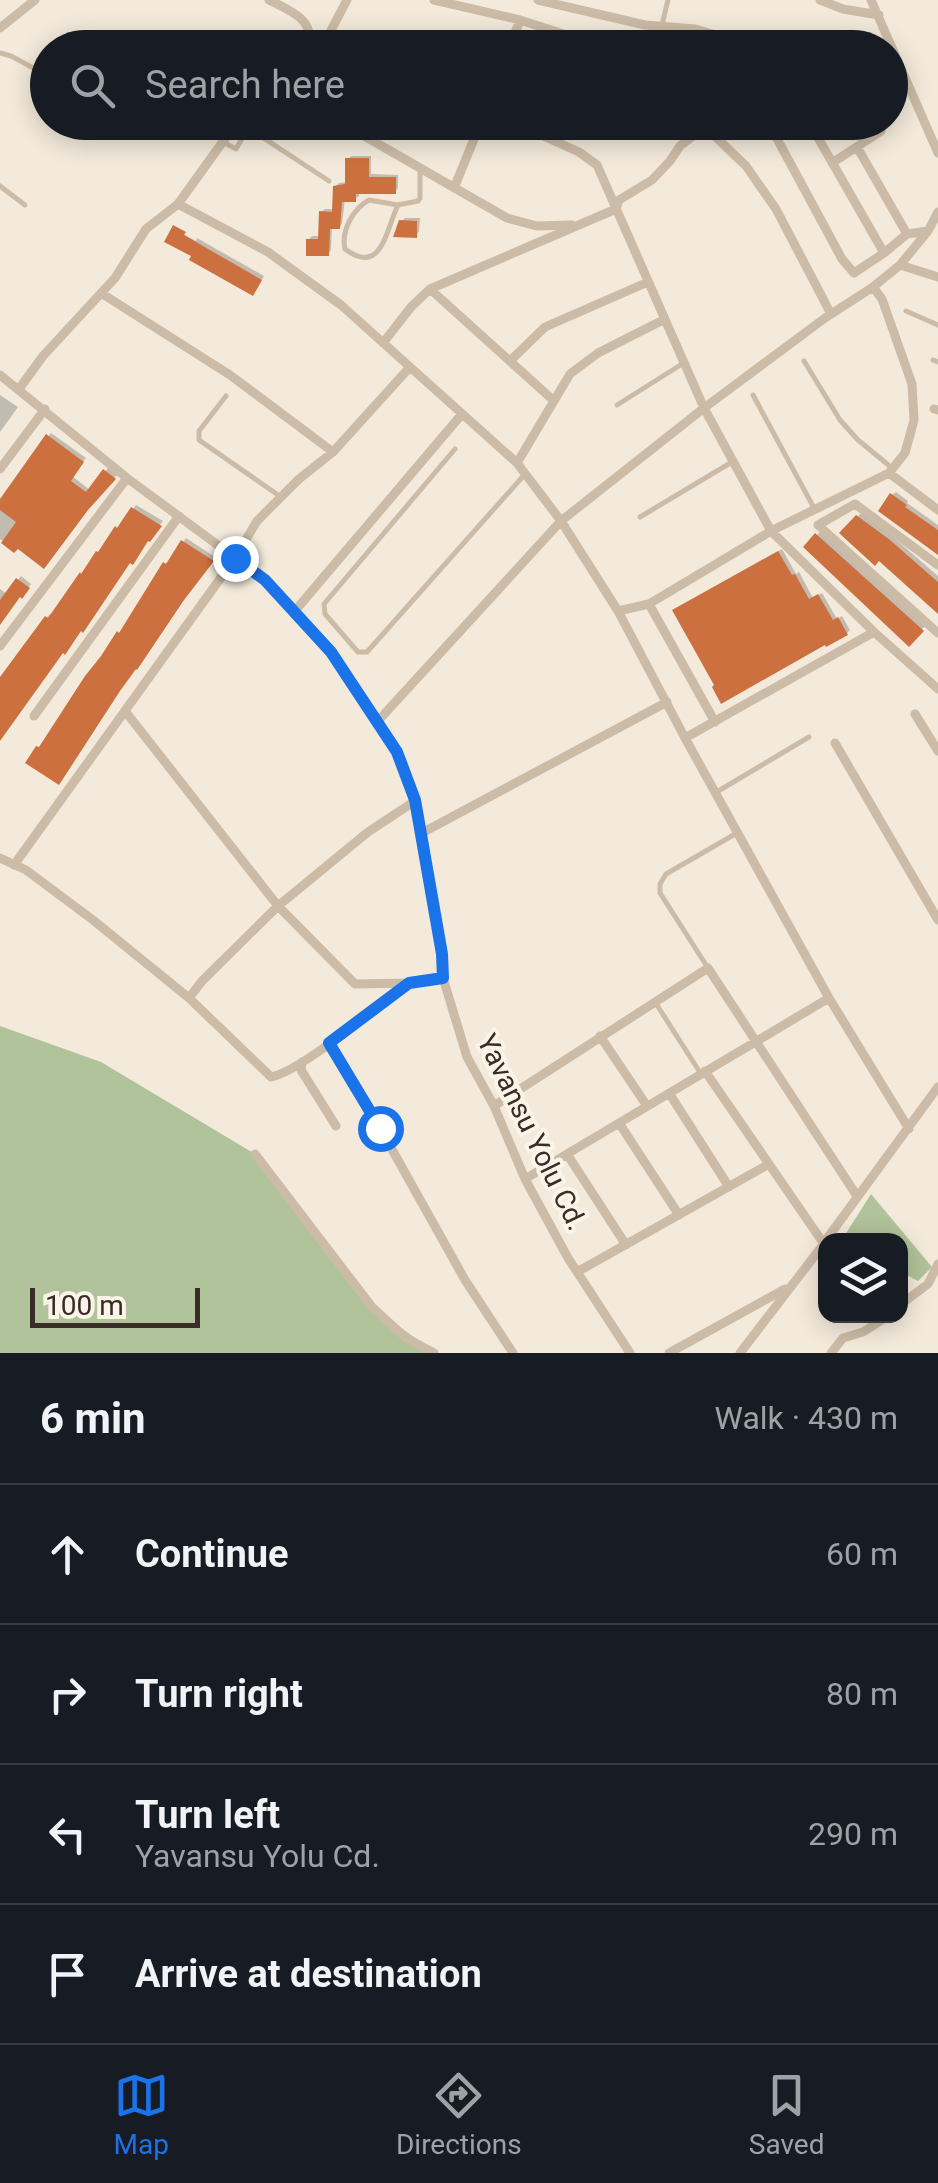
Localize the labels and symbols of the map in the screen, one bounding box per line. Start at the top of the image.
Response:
route end [213,536,259,582]
street label: Yavansu Yolu Cd. [470,1028,594,1236]
route start [358,1106,404,1152]
scale bar [30,1283,200,1328]

